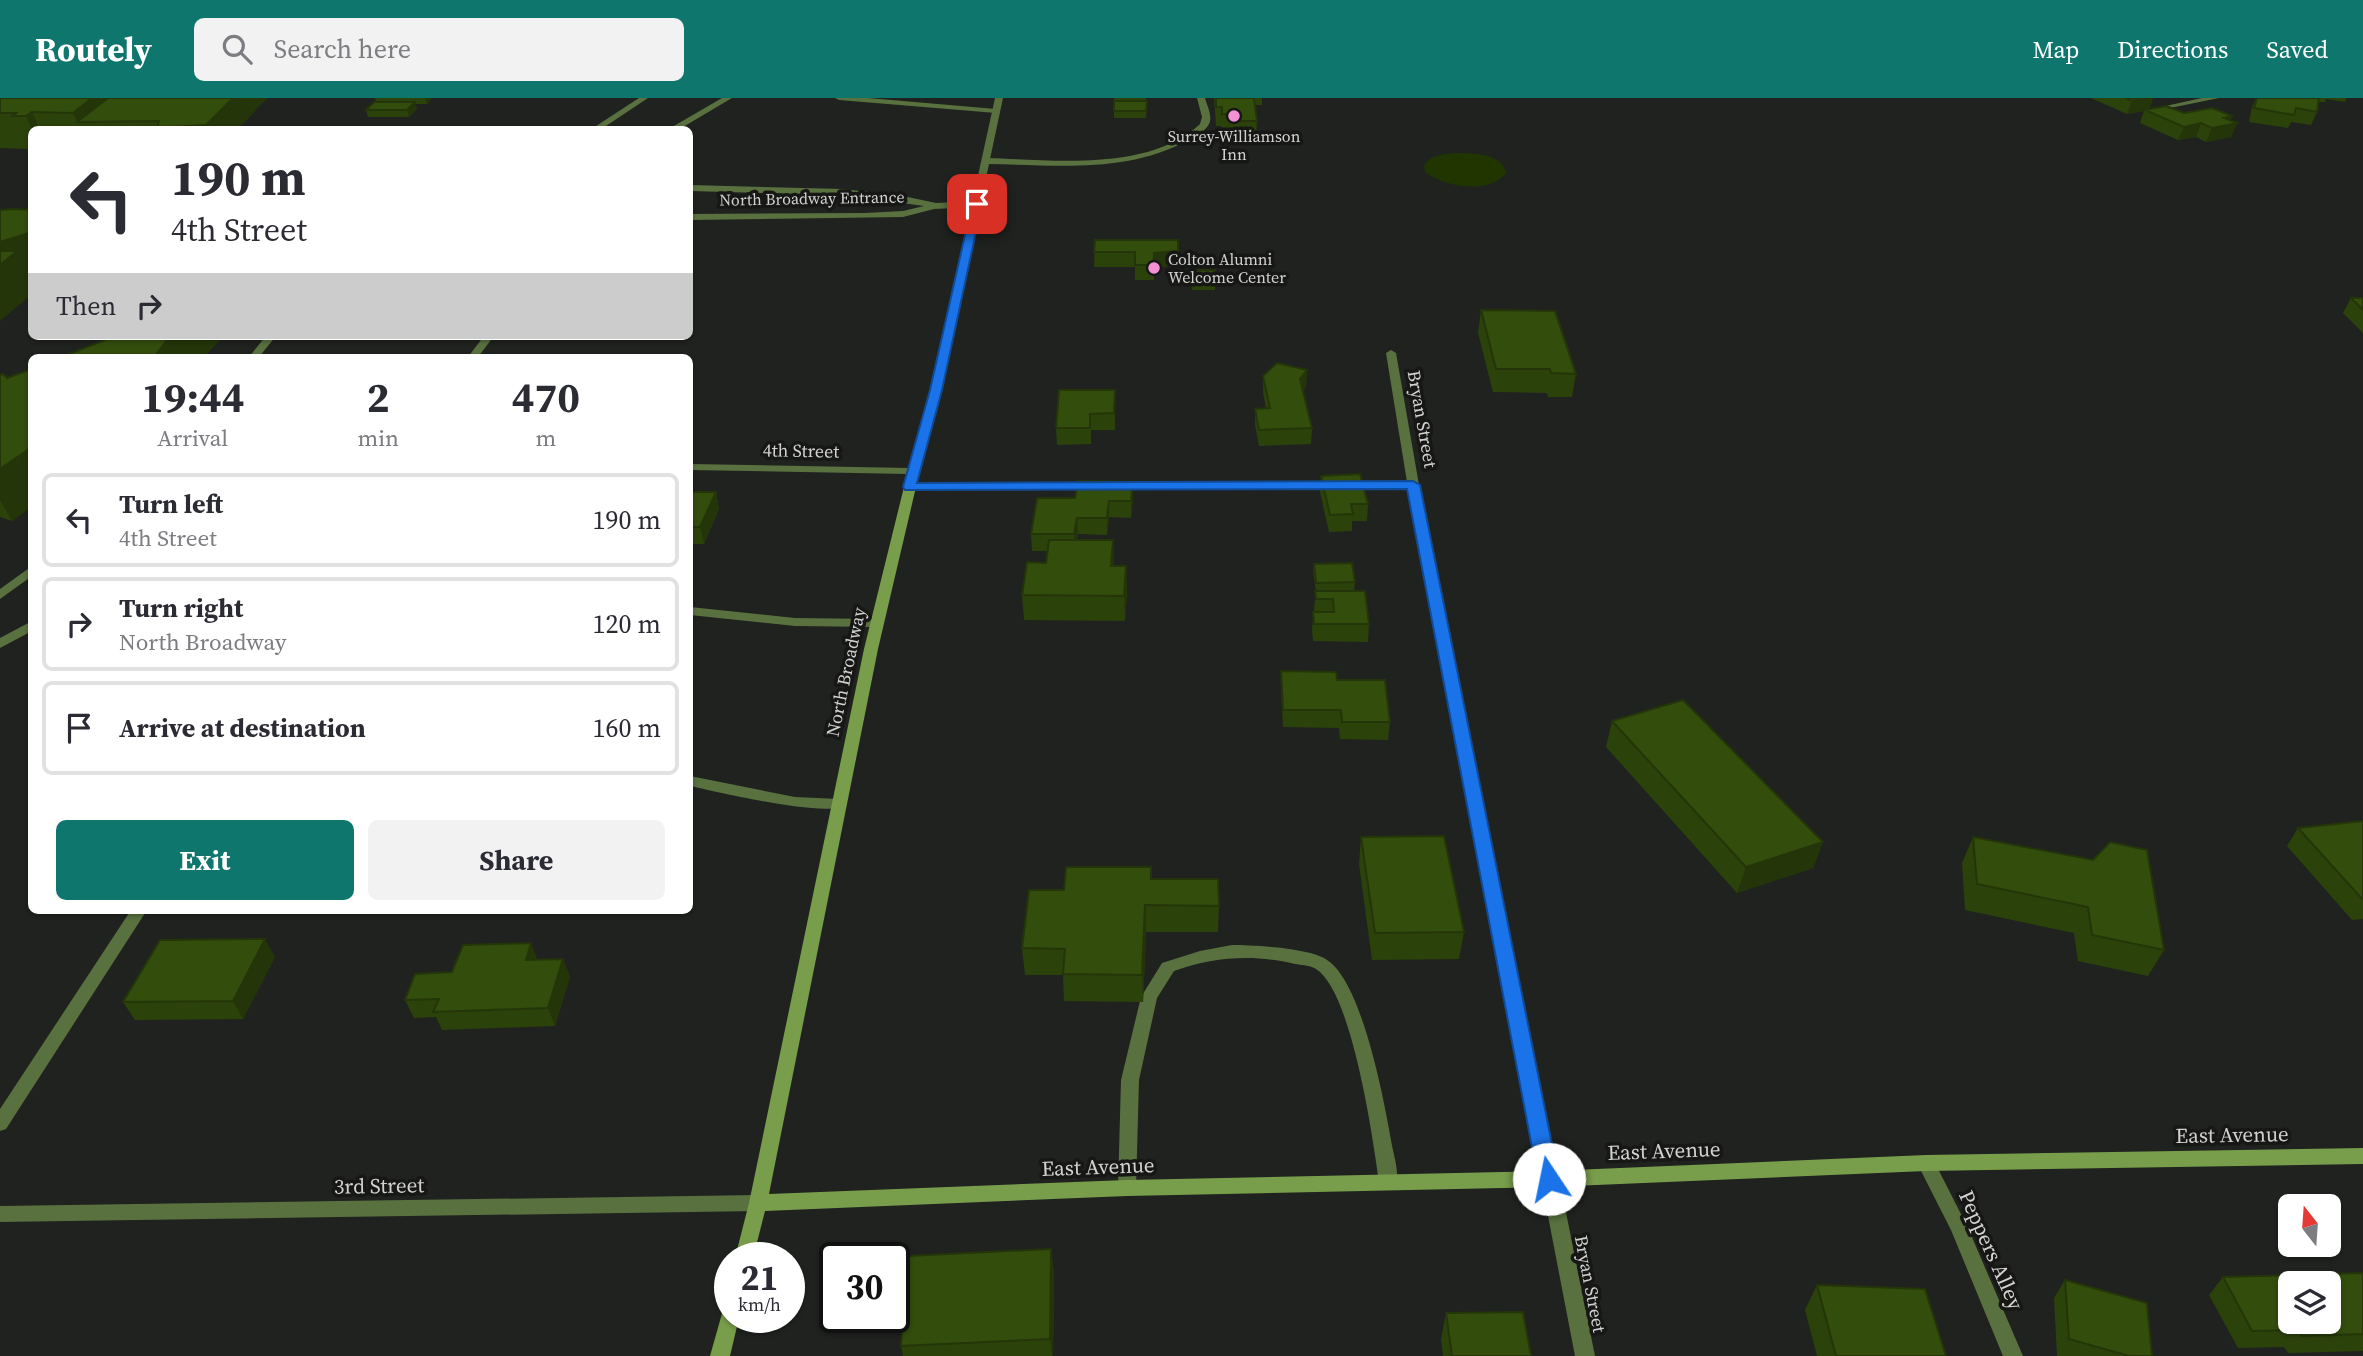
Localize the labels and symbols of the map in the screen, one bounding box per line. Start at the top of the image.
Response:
marker: Surrey-Williamson Inn [1226,108,1242,124]
place label: Surrey-Williamson Inn [1168,125,1301,165]
pin [947,174,1007,234]
street label: North Broadway Entrance [719,185,905,211]
place label: Colton Alumni Welcome Center [1168,248,1286,288]
marker: Colton Alumni Welcome Center [1146,260,1162,276]
street label: Bryan Street [1402,368,1443,470]
street label: 4th Street [763,437,840,464]
street label: North Broadway [820,604,872,739]
street label: East Avenue [2175,1119,2289,1150]
street label: East Avenue [1607,1134,1721,1167]
position arrow [1512,1142,1586,1216]
street label: East Avenue [1041,1150,1155,1183]
street label: 3rd Street [334,1170,425,1201]
street label: Peppers Alley [1952,1186,2031,1314]
north arrow [2278,1194,2342,1256]
street label: Bryan Street [1569,1233,1612,1335]
speed limit sign: 30 [819,1242,910,1333]

